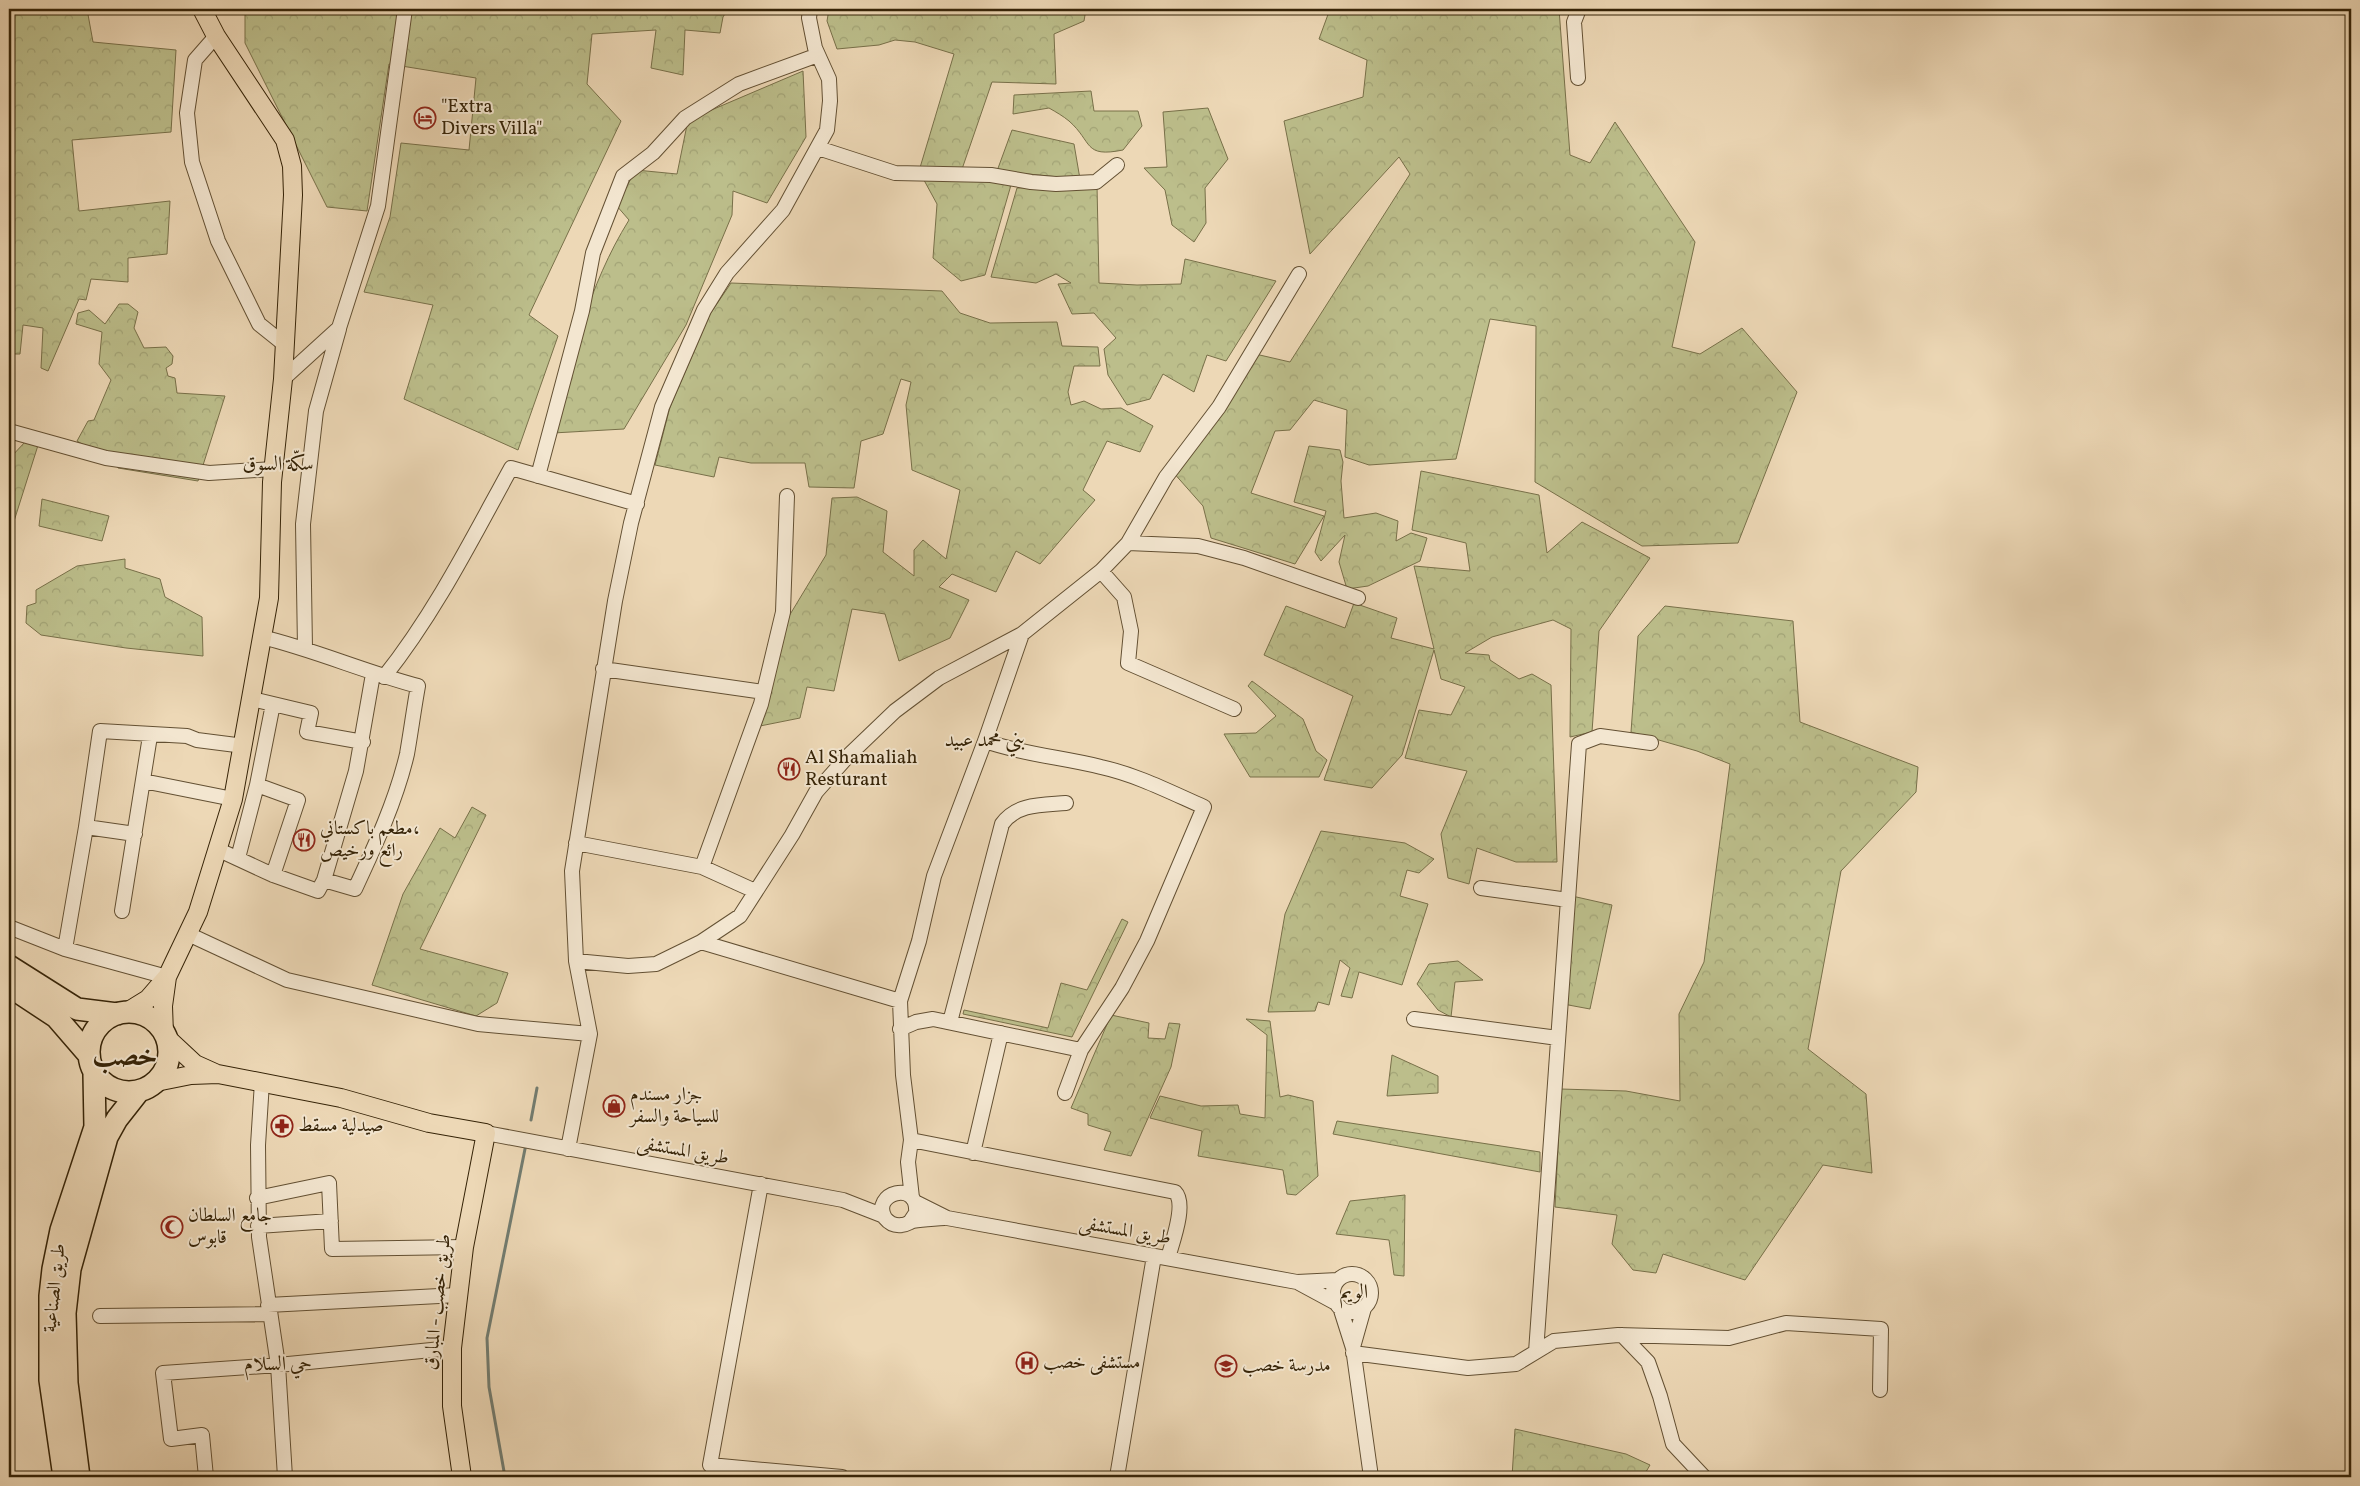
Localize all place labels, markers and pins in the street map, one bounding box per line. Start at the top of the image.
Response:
place label: "Extra Divers Villa" [441,94,543,142]
hotel icon: "Extra Divers Villa" [413,106,437,130]
place label: Al Shamaliah Resturant [805,745,918,793]
restaurant icon: Al Shamaliah Resturant [777,757,801,781]
place label: مطعم باكستاني، رائع ورخيص [320,816,420,867]
restaurant icon: مطعم باكستاني، رائع ورخيص [292,828,316,852]
place label: جزار مسندم للسياحة والسفر [628,1082,719,1130]
shop icon: جزار مسندم للسياحة والسفر [602,1094,626,1118]
place label: صيدلية مسقط [298,1113,383,1139]
pharmacy icon: صيدلية مسقط [270,1114,294,1138]
place label: جامع السلطان قابوس [188,1203,272,1251]
mosque icon: جامع السلطان قابوس [160,1215,184,1239]
place label: مستشفى خصب [1043,1350,1141,1376]
hospital icon: مستشفى خصب [1015,1351,1039,1375]
place label: مدرسة خصب [1242,1353,1331,1379]
school or university icon: مدرسة خصب [1214,1354,1238,1378]

